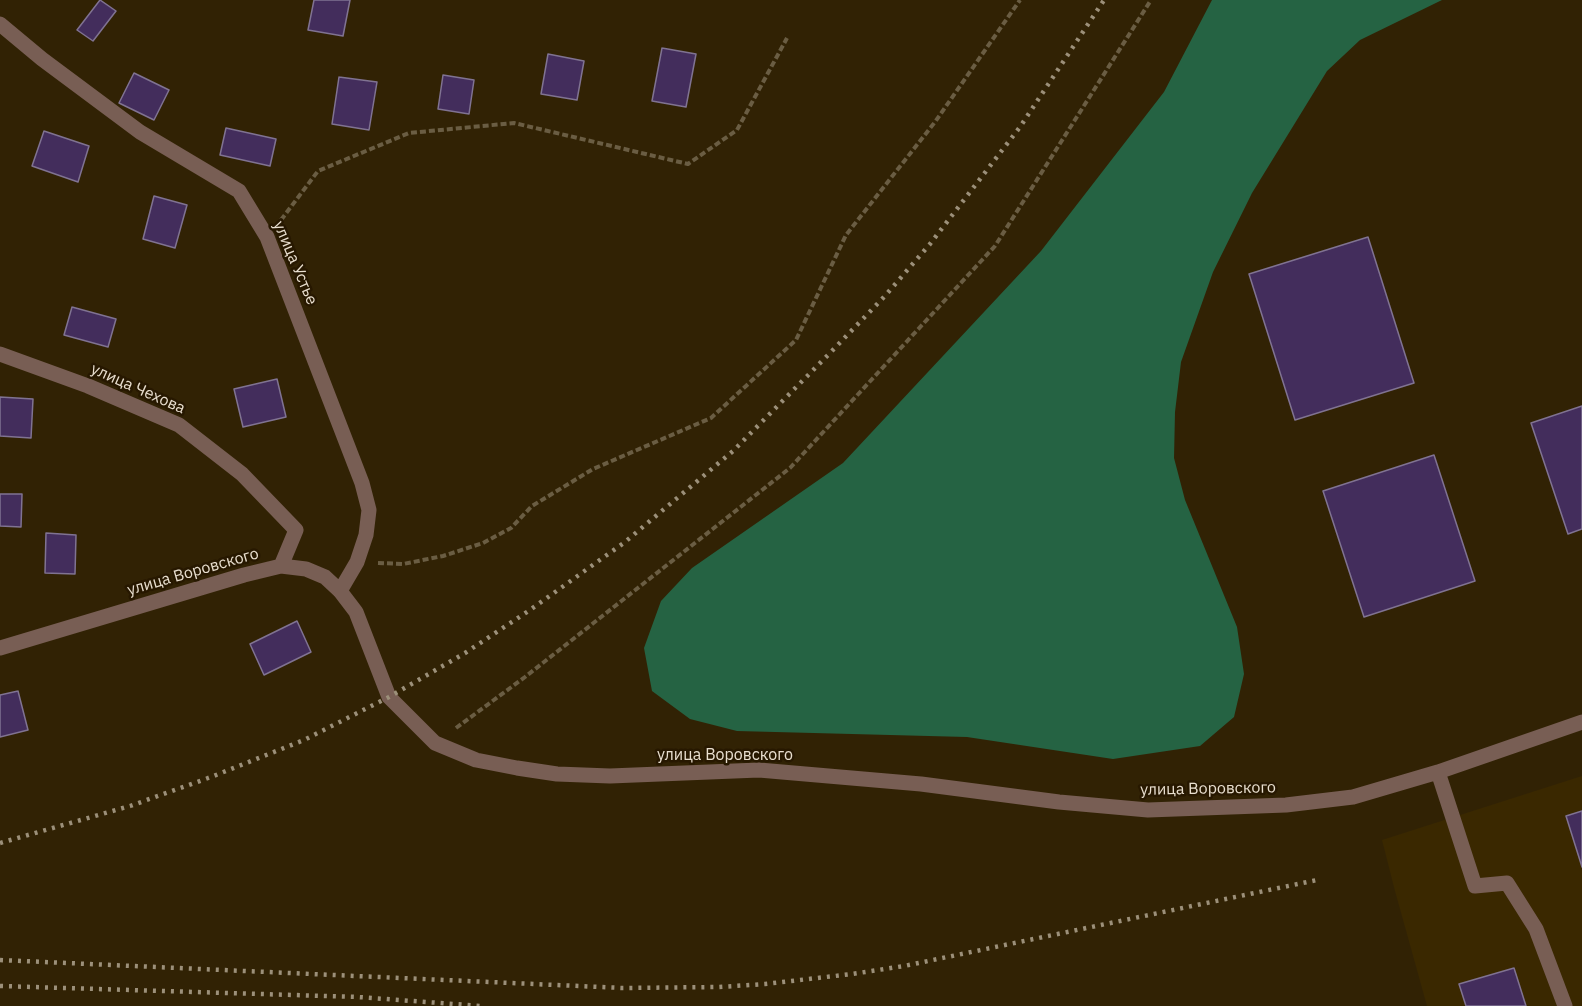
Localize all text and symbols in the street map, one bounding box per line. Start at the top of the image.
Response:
street label: улица Устье [269,218,321,308]
street label: улица Чехова [88,360,188,418]
street label: улица Воровского [125,544,261,600]
street label: улица Воровского [657,745,793,765]
street label: улица Воровского [1140,778,1276,800]

